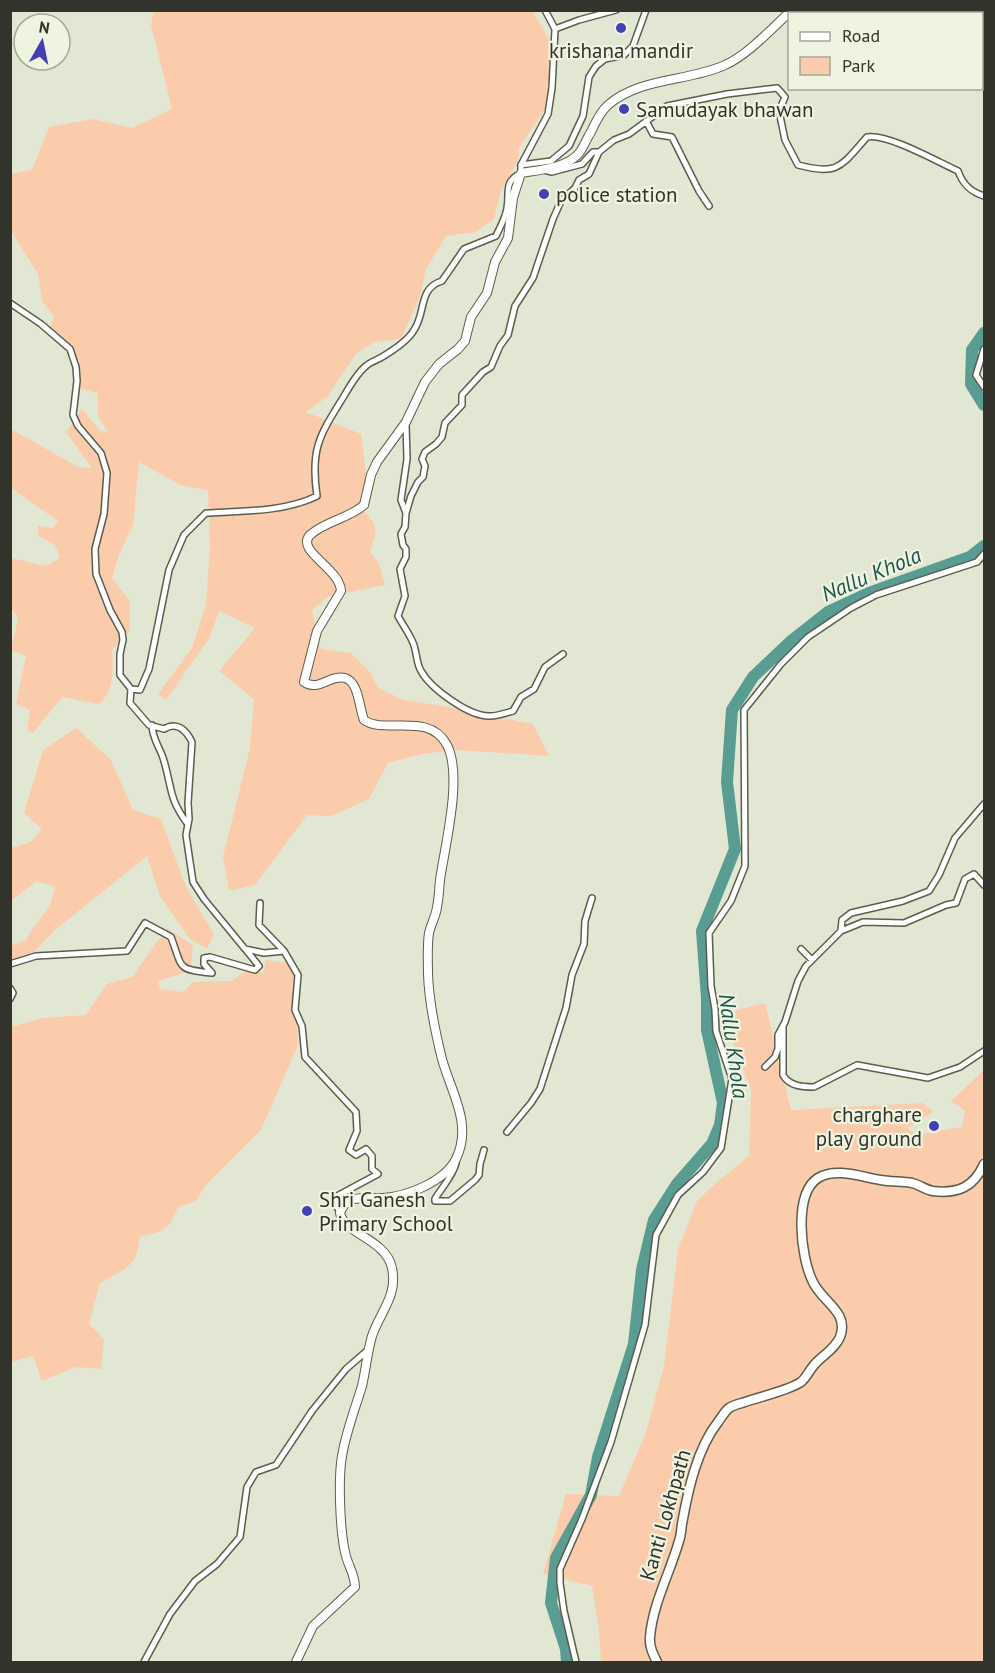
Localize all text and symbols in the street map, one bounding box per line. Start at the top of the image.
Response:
north arrow [12,12,72,72]
legend [788,12,983,90]
text: N [38,16,51,38]
marker: krishana mandir [614,21,628,35]
text: Road [842,24,880,47]
place label: krishana mandir [549,37,693,64]
text: Park [842,54,875,77]
place label: Samudayak bhawan [636,96,813,123]
marker: Samudayak bhawan [617,102,631,116]
place label: police station [556,181,678,208]
marker: police station [537,187,551,201]
water label: Nallu Khola [817,540,925,608]
water label: Nallu Khola [713,992,755,1101]
place label: charghare play ground [816,1101,922,1152]
marker: charghare play ground [927,1119,941,1133]
place label: Shri Ganesh Primary School [319,1186,453,1237]
marker: Shri Ganesh Primary School [300,1204,314,1218]
street label: Kanti Lokhpath [633,1446,697,1584]

